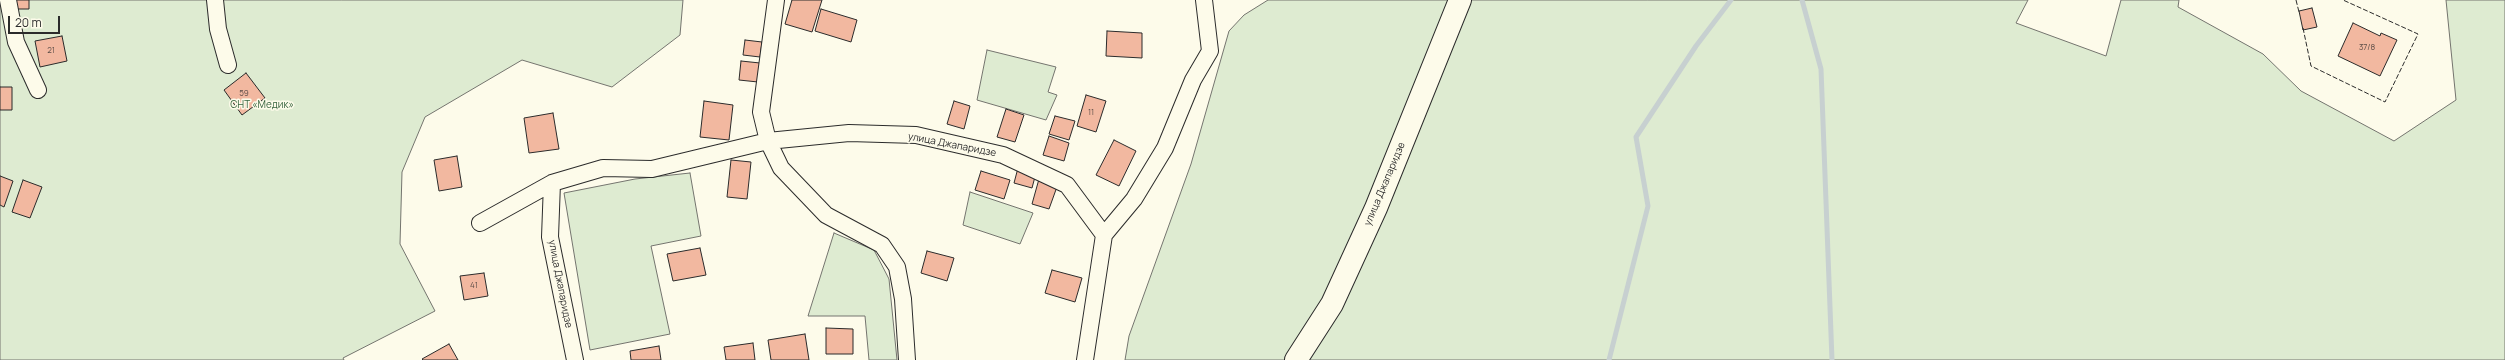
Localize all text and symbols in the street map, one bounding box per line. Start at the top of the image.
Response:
scale bar [10,8,62,34]
text: 20 m [15,14,42,31]
house number: 37/8 [2359,43,2375,53]
house number: 21 [47,46,55,56]
house number: 59 [239,89,249,99]
park label: СНТ «Медик» [230,99,294,111]
house number: 11 [1088,108,1094,118]
street label: улица Джапаридзе [907,131,997,159]
street label: улица Джапаридзе [1362,140,1408,228]
street label: улица Джапаридзе [546,239,574,329]
house number: 41 [470,281,478,291]

